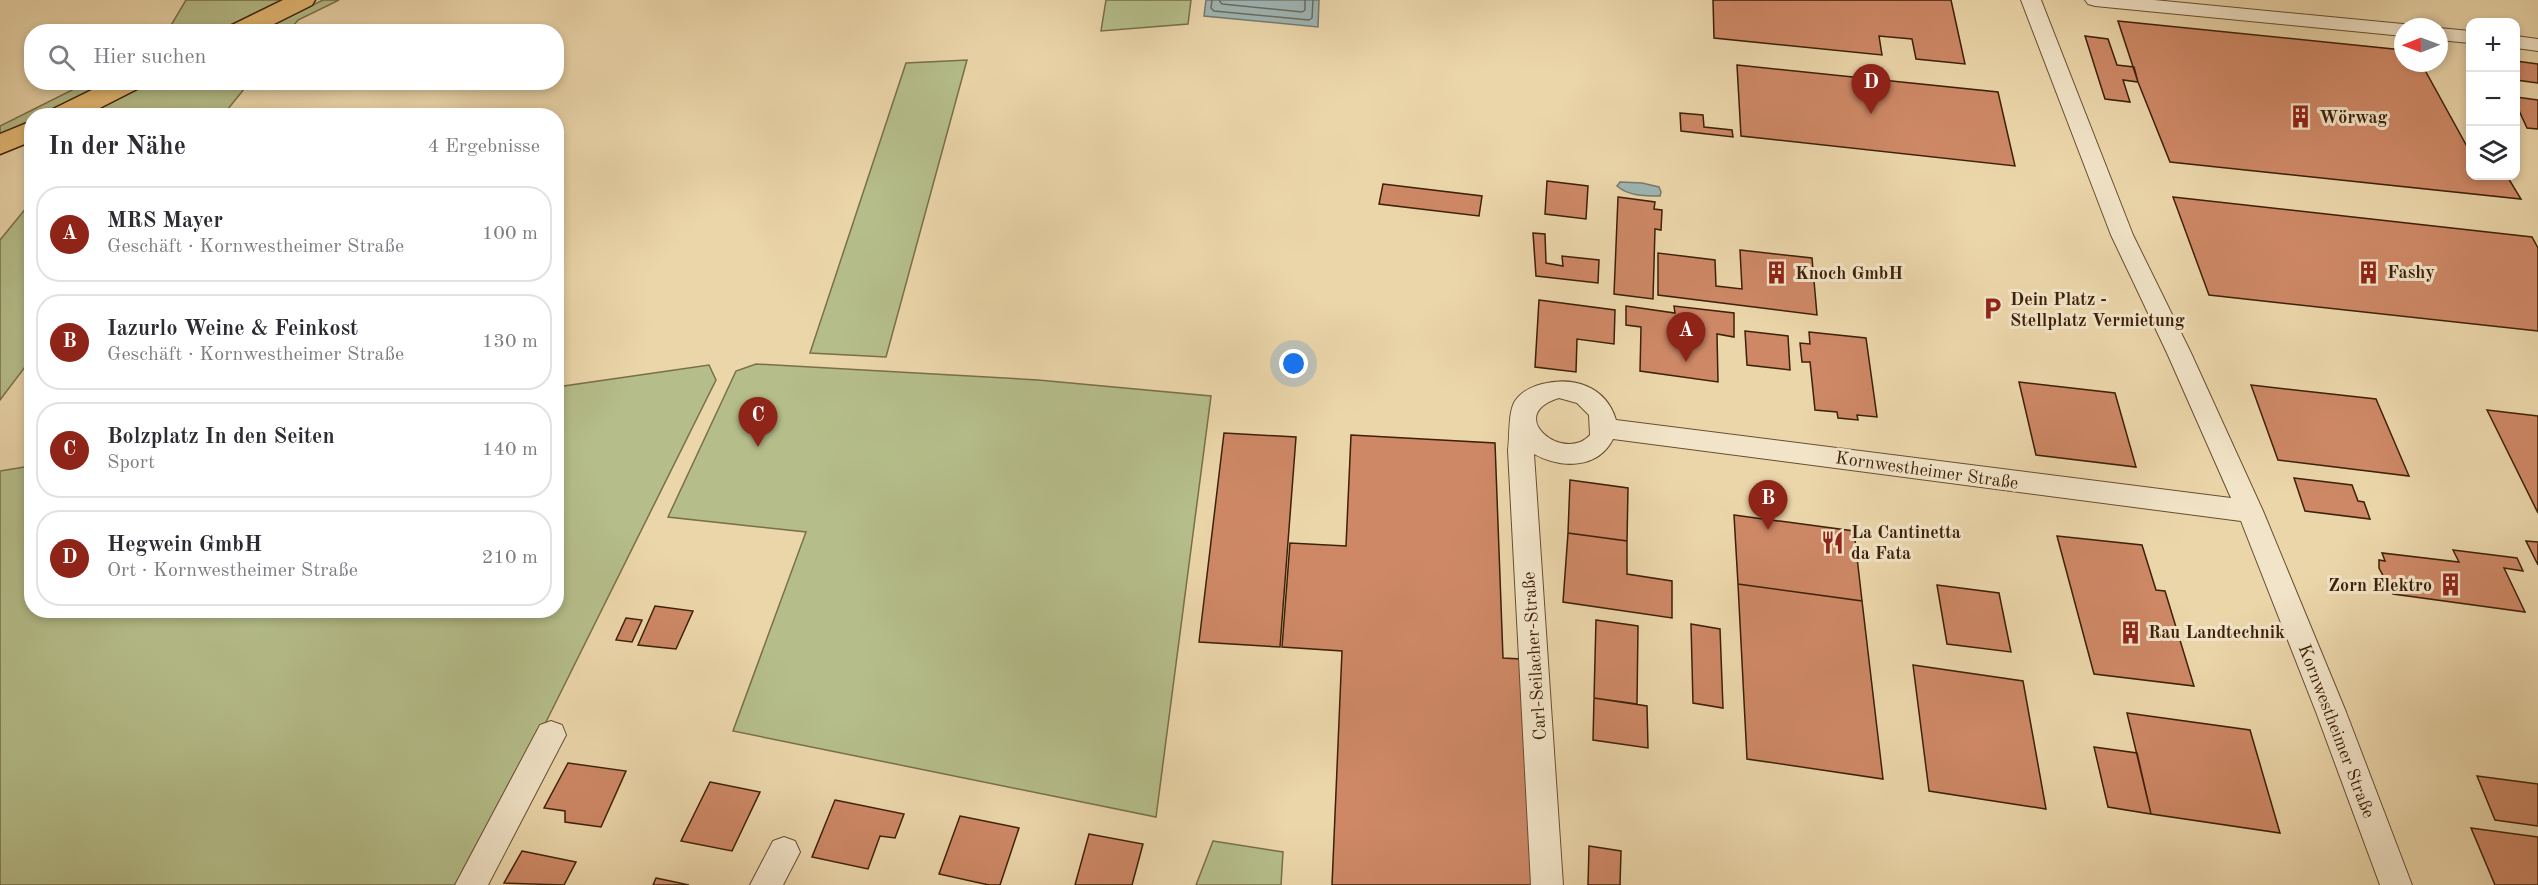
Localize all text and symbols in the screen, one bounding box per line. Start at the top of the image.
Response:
north arrow [2394,18,2448,72]
map controls [2466,18,2520,180]
button: + [2466,18,2520,72]
search box [24,24,564,90]
icon: search [45,41,78,74]
text: Hier suchen [93,46,206,68]
pin: D [1852,64,1890,114]
button: − [2466,72,2520,126]
building icon: Wörwag [2288,104,2314,130]
place label: Wörwag [2319,109,2388,127]
button: layers [2466,126,2520,180]
text: In der Nähe [48,134,186,160]
text: 4 Ergebnisse [428,137,540,157]
text: MRS Mayer [107,210,223,232]
text: A [62,224,77,244]
text: 100 m [482,224,538,244]
text: Geschäft · Kornwestheimer Straße [107,237,404,257]
building icon: Fashy [2356,259,2382,285]
building icon: Knoch GmbH [1764,260,1790,286]
place label: Fashy [2387,264,2435,282]
place label: Knoch GmbH [1795,265,1903,283]
place label: Dein Platz - Stellplatz Vermietung [2010,291,2185,330]
parking icon: Dein Platz - Stellplatz Vermietung [1979,296,2005,322]
pin: A [1666,312,1706,362]
text: Iazurlo Weine & Feinkost [107,318,358,340]
text: B [62,332,77,352]
text: 130 m [482,332,538,352]
text: Geschäft · Kornwestheimer Straße [107,345,404,365]
your location [1279,349,1308,378]
pin: C [738,398,777,447]
text: Bolzplatz In den Seiten [107,426,335,448]
text: C [63,440,76,460]
text: 140 m [482,440,538,460]
street label: Kornwestheimer Straße [1834,449,2019,493]
text: Sport [107,453,155,473]
pin: B [1748,480,1788,530]
place label: La Cantinetta da Fata [1851,524,1961,563]
restaurant icon: La Cantinetta da Fata [1820,529,1846,555]
text: Hegwein GmbH [107,534,262,556]
text: D [62,548,77,568]
text: 210 m [482,548,538,568]
text: Ort · Kornwestheimer Straße [107,561,358,581]
street label: Carl-Seilacher-Straße [1520,571,1550,741]
building icon: Zorn Elektro [2437,572,2463,598]
place label: Zorn Elektro [2328,577,2432,595]
building icon: Rau Landtechnik [2117,619,2143,645]
place label: Rau Landtechnik [2148,624,2285,642]
street label: Kornwestheimer Straße [2295,642,2378,821]

